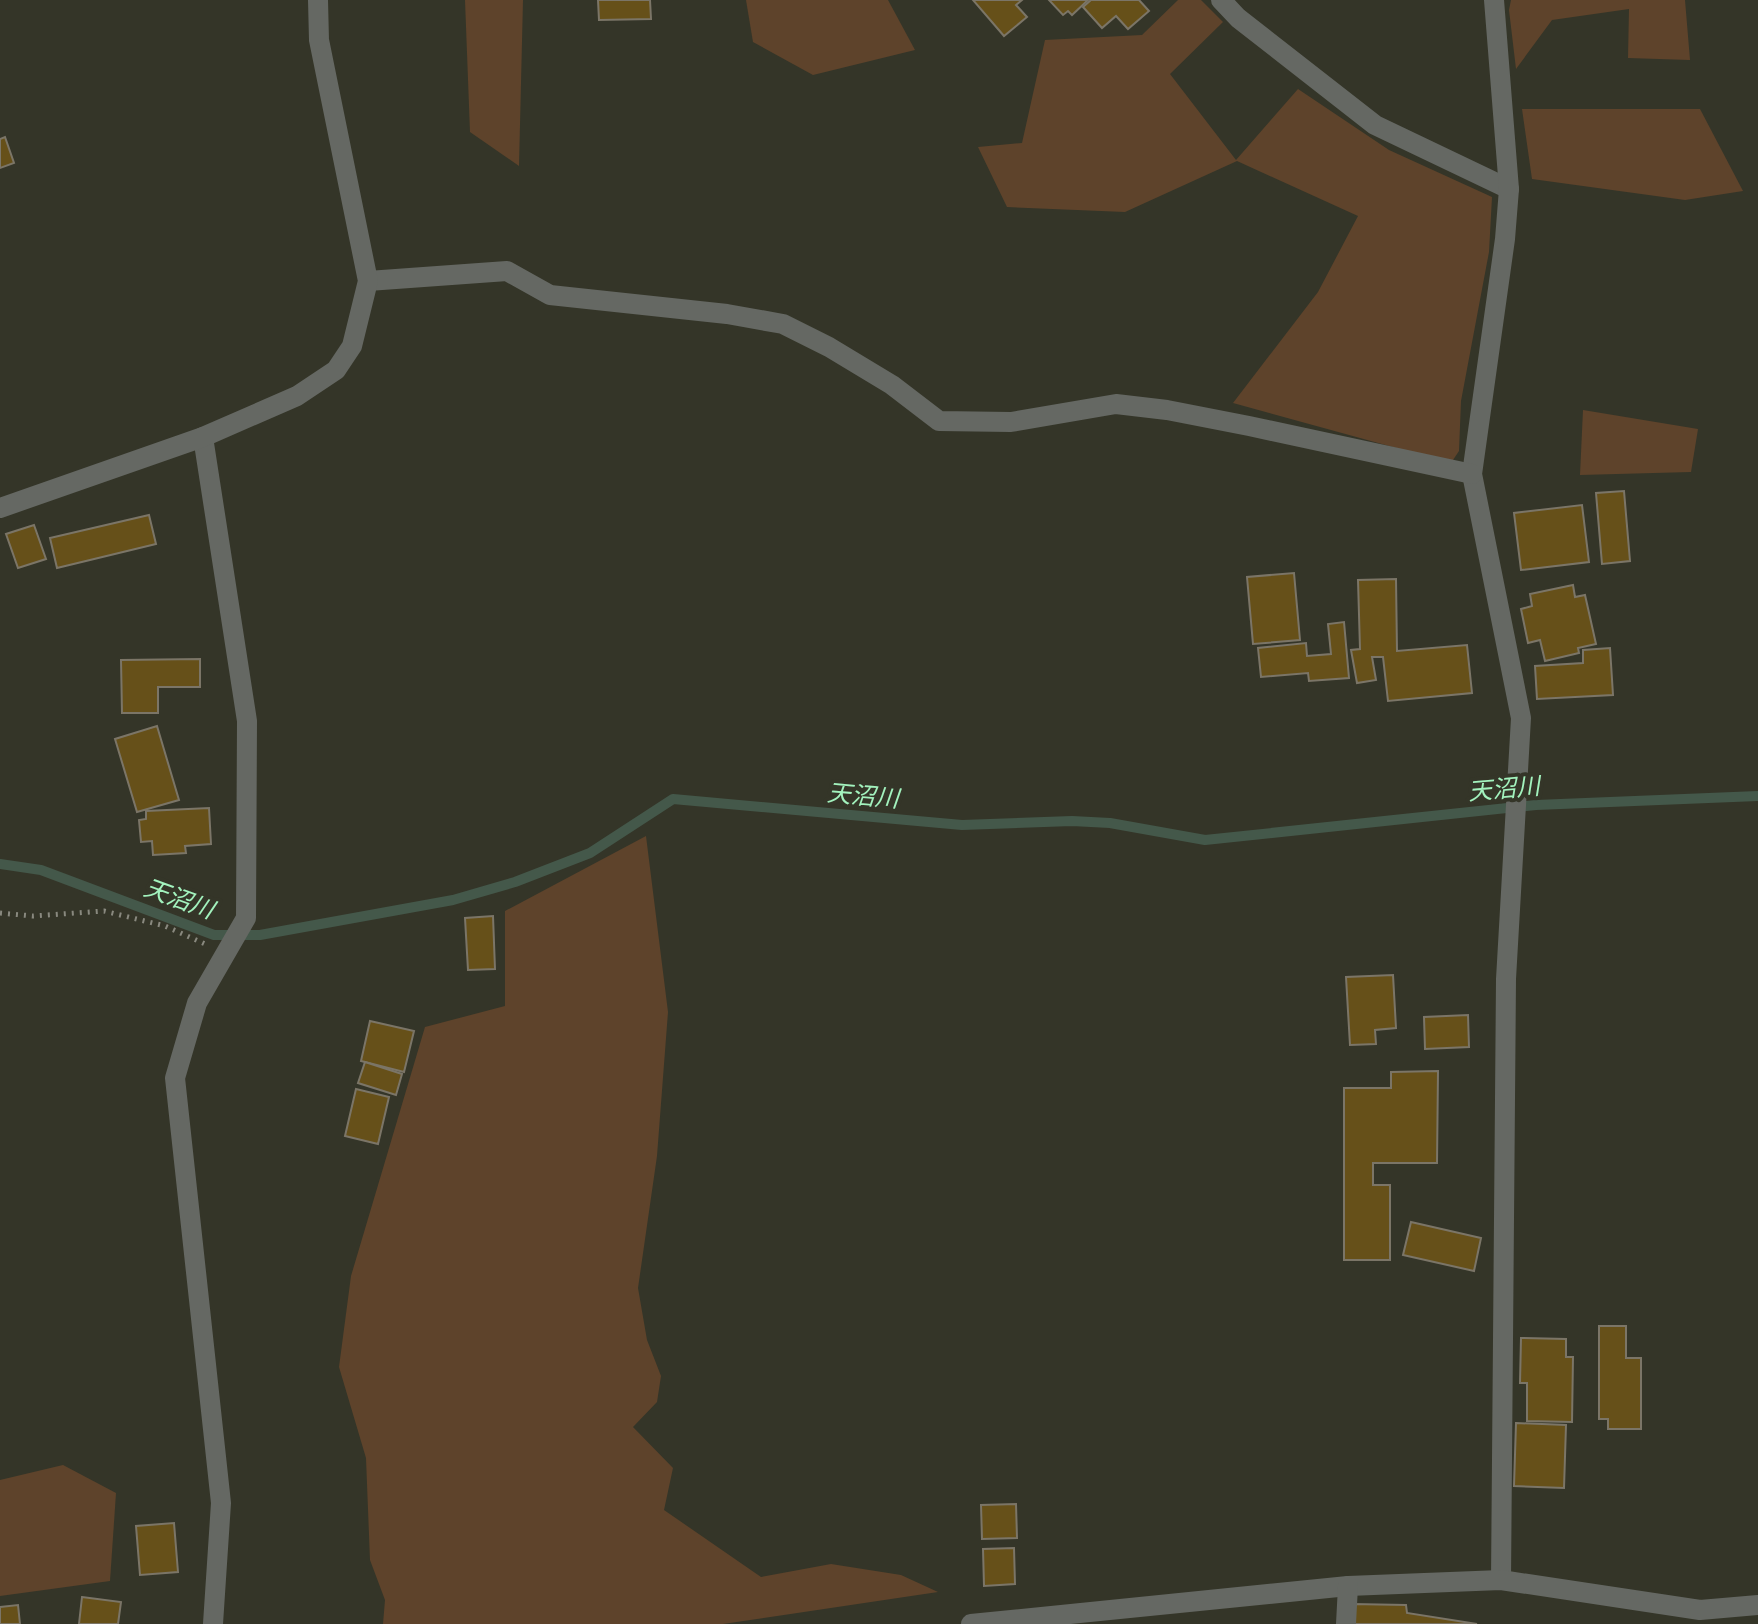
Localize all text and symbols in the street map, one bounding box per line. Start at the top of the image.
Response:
water label: 天沼川 [1467,772,1544,806]
water label: 天沼川 [826,779,903,813]
water label: 天沼川 [140,874,220,925]

